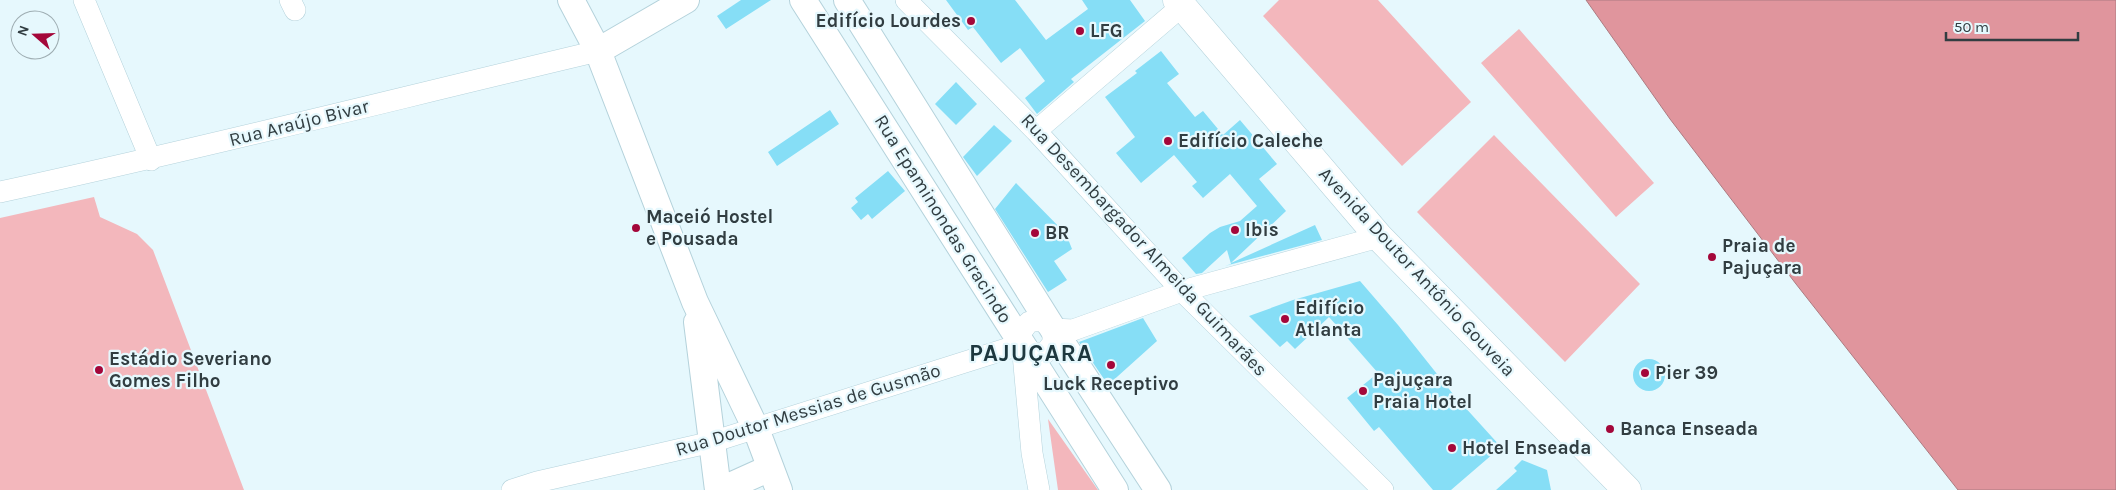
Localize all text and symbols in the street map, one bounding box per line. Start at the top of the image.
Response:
north arrow [10,10,60,60]
place label: Edifício Lourdes [816,10,961,32]
scale bar [1946,10,2078,42]
marker: Edifício Lourdes [965,15,977,27]
text: 50 m [1954,18,1989,36]
place label: LFG [1090,20,1123,42]
text: N [14,23,33,38]
marker: LFG [1074,25,1086,37]
street label: Rua Araújo Bivar [227,95,371,151]
street label: Rua Desembargador Almeida Guimarães [1016,109,1272,381]
street label: Rua Epaminondas Gracindo [870,111,1016,327]
place label: Edifício Caleche [1178,130,1323,152]
marker: Edifício Caleche [1162,135,1174,147]
street label: Avenida Doutor Antônio Gouveia [1314,163,1520,381]
place label: Maceió Hostel e Pousada [646,206,773,250]
place label: Ibis [1245,219,1279,241]
marker: Maceió Hostel e Pousada [630,222,642,234]
place label: BR [1045,222,1070,244]
marker: Ibis [1229,224,1241,236]
marker: BR [1029,227,1041,239]
place label: Praia de Pajuçara [1722,235,1802,279]
marker: Praia de Pajuçara [1706,251,1718,263]
place label: Edifício Atlanta [1295,297,1364,341]
marker: Edifício Atlanta [1279,313,1291,325]
district label: PAJUÇARA [969,339,1093,367]
place label: Estádio Severiano Gomes Filho [109,348,272,392]
street label: Rua Doutor Messias de Gusmão [673,359,943,461]
marker: Luck Receptivo [1105,359,1117,371]
place label: Pier 39 [1655,362,1718,384]
marker: Estádio Severiano Gomes Filho [93,364,105,376]
marker: Pier 39 [1639,367,1651,379]
place label: Pajuçara Praia Hotel [1373,369,1472,413]
place label: Luck Receptivo [1043,373,1179,395]
marker: Pajuçara Praia Hotel [1357,385,1369,397]
place label: Banca Enseada [1620,418,1758,440]
marker: Banca Enseada [1604,423,1616,435]
place label: Hotel Enseada [1462,437,1591,459]
marker: Hotel Enseada [1446,442,1458,454]

